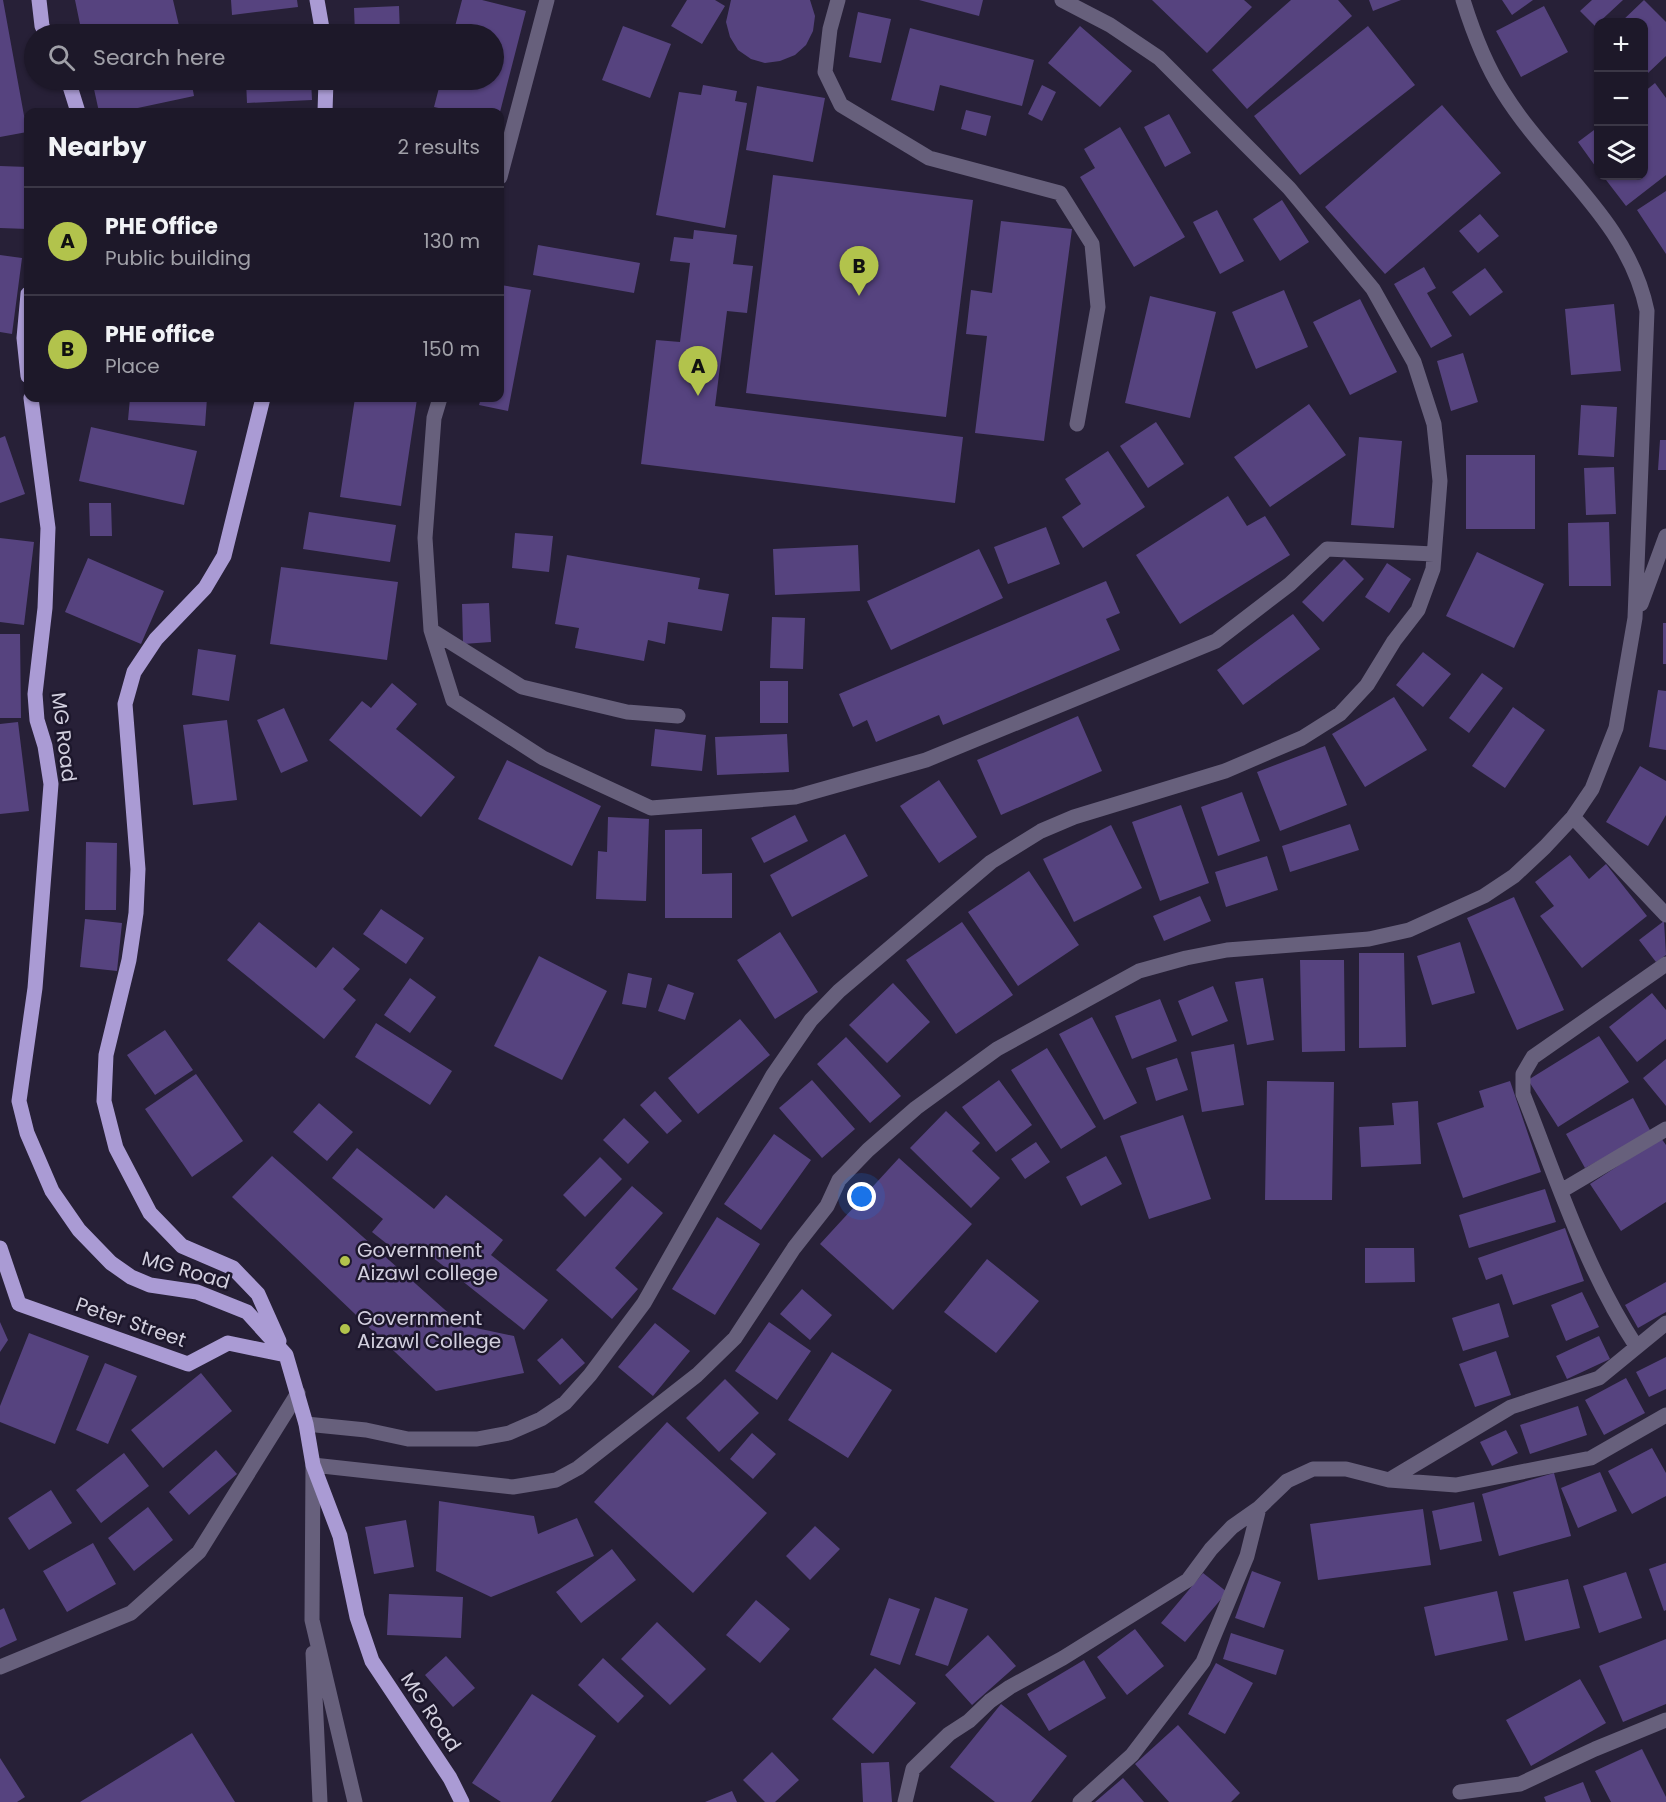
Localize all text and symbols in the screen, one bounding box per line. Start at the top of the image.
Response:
map controls [1594,18,1648,180]
button: + [1594,18,1648,72]
search box [24,24,504,90]
icon: search [45,41,78,74]
text: Search here [93,42,226,73]
button: − [1594,72,1648,126]
button: layers [1594,126,1648,180]
text: Nearby [48,129,146,165]
text: 2 results [397,133,480,161]
text: PHE Office [105,211,218,242]
text: A [60,227,75,255]
text: 130 m [423,227,480,255]
text: Public building [105,244,251,272]
pin: B [840,246,878,296]
text: PHE office [105,319,215,350]
text: B [61,335,74,363]
text: 150 m [423,335,480,363]
pin: A [678,346,718,396]
text: Place [105,352,160,380]
street label: MG Road [45,691,83,783]
your location [847,1182,876,1211]
place label: Government Aizawl college [357,1236,498,1287]
street label: MG Road [139,1244,233,1296]
marker: Government Aizawl college [338,1254,352,1268]
street label: Peter Street [72,1290,190,1354]
place label: Government Aizawl College [357,1304,501,1355]
marker: Government Aizawl College [338,1322,352,1336]
street label: MG Road [394,1667,468,1757]

